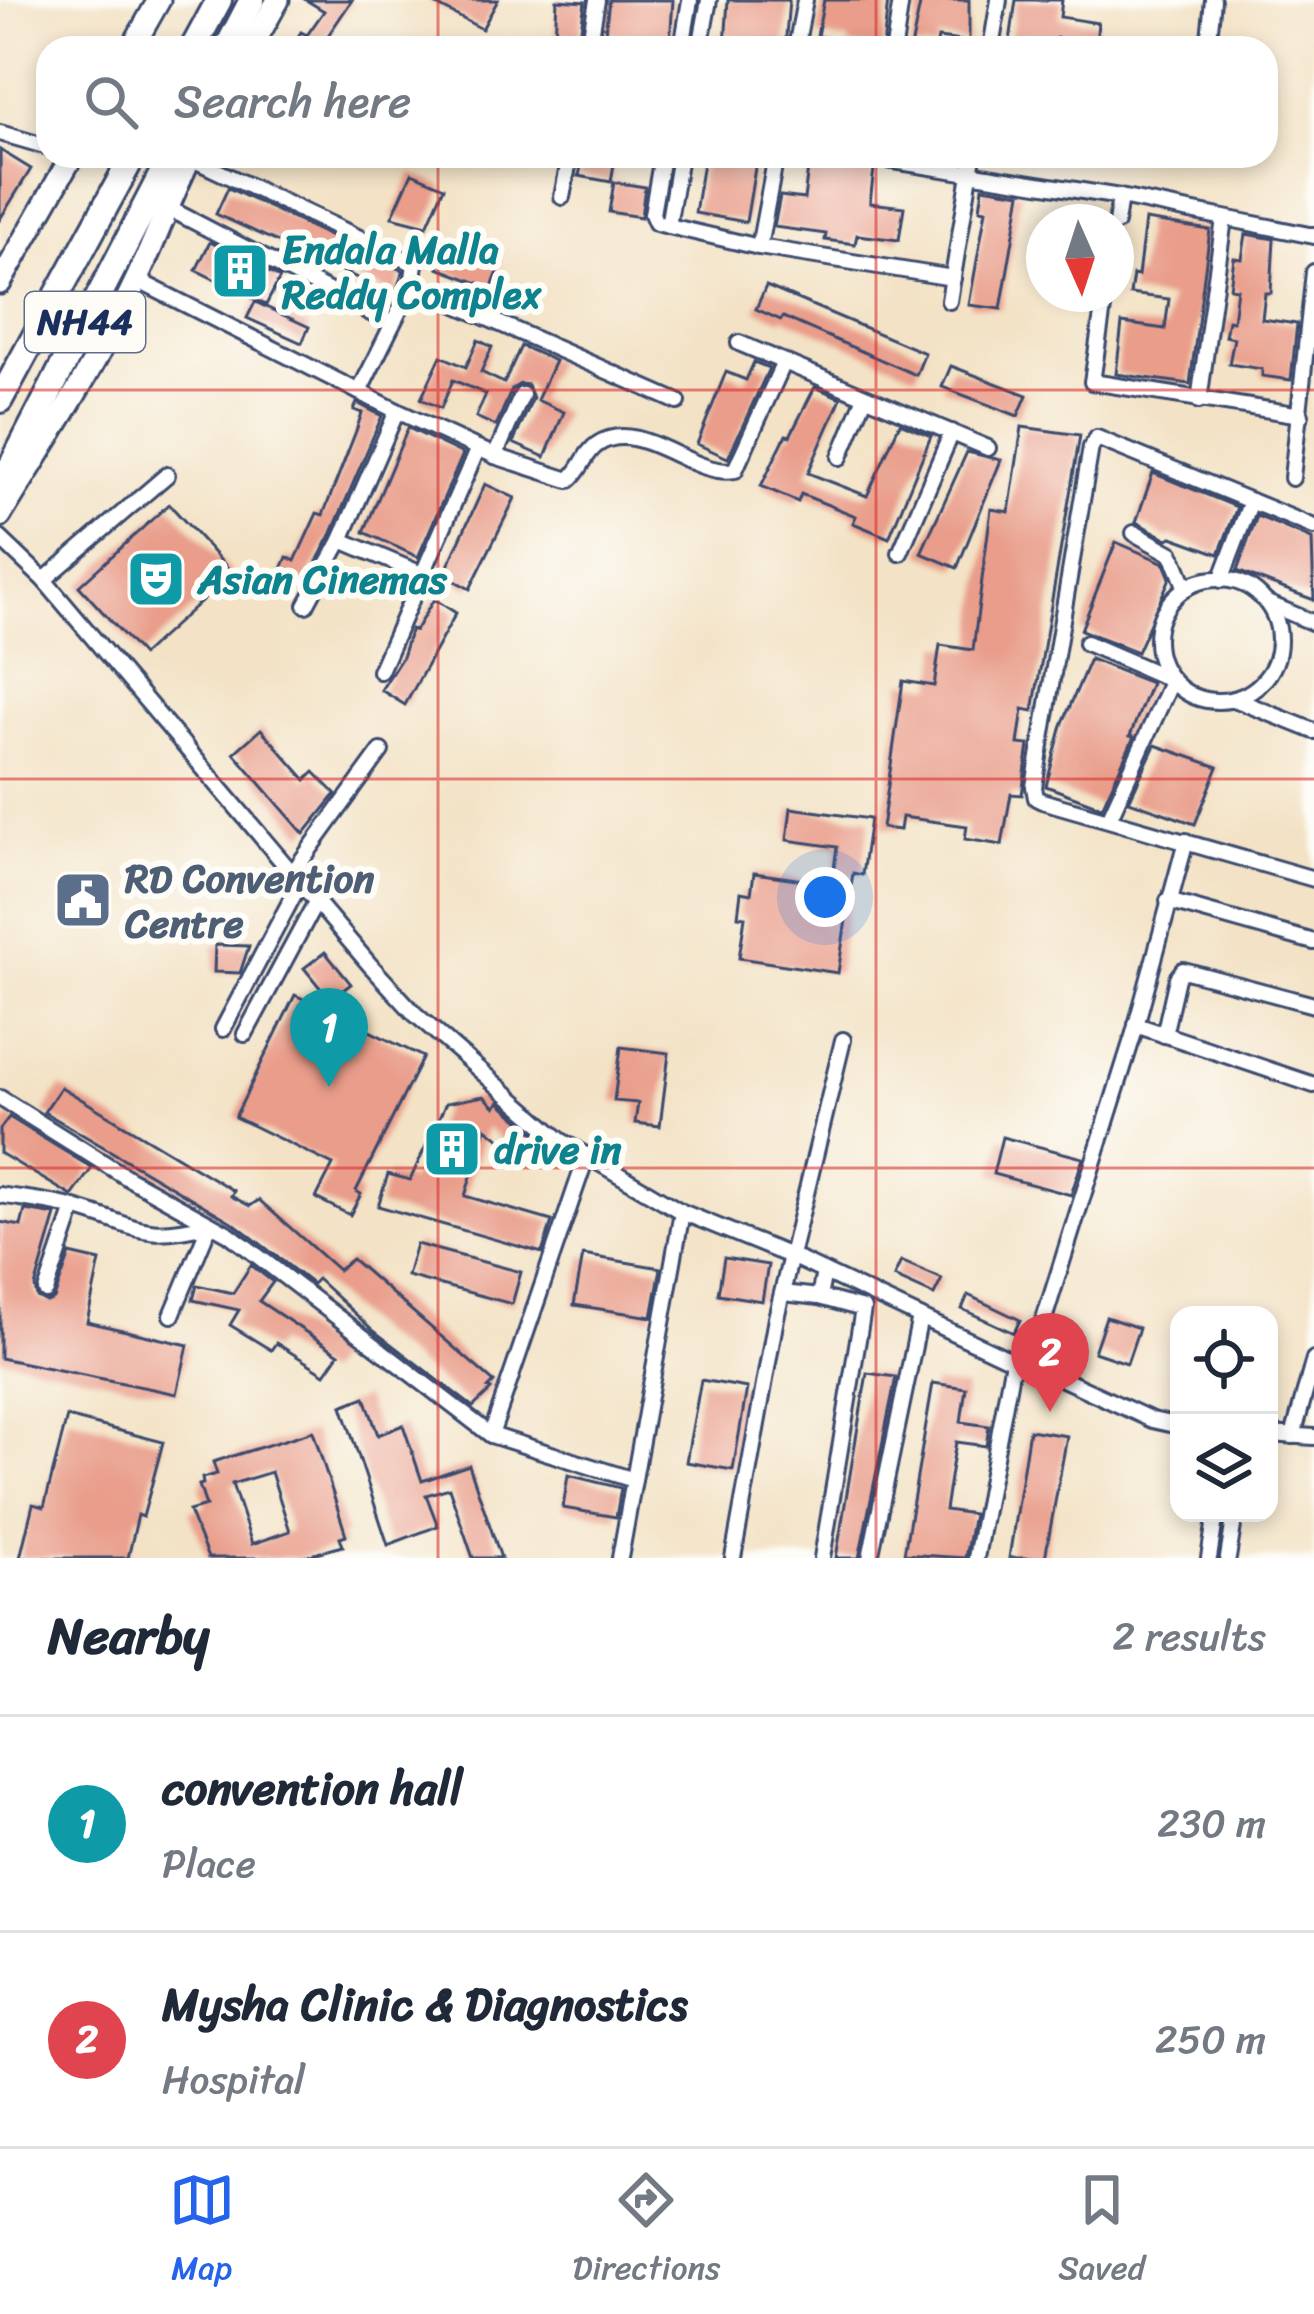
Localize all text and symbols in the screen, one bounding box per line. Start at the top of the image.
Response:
search box [36,36,1278,168]
text: Search here [174,62,411,142]
icon: search [78,69,144,135]
north arrow [1026,204,1134,312]
place label: Endala Malla Reddy Complex [281,215,543,329]
building icon: Endala Malla Reddy Complex [209,240,271,302]
road number: NH44 [25,292,145,352]
place label: Asian Cinemas [196,545,448,614]
theatre icon: Asian Cinemas [125,548,187,610]
place label: RD Convention Centre [124,844,374,958]
your location [795,867,855,927]
public building icon: RD Convention Centre [52,869,114,931]
pin: 1 [290,988,368,1087]
place label: drive in [494,1115,621,1184]
building icon: drive in [421,1118,483,1180]
map controls [1170,1306,1278,1522]
button: locate [1170,1306,1278,1414]
pin: 2 [1011,1313,1089,1412]
button: layers [1170,1414,1278,1522]
text: Nearby [48,1591,209,1681]
text: 2 results [1112,1602,1266,1671]
text: convention hall [162,1749,463,1829]
text: 1 [79,1789,95,1858]
text: 230 m [1157,1789,1266,1858]
text: Place [162,1829,256,1898]
text: Mysha Clinic & Diagnostics [162,1965,688,2045]
text: 2 [76,2005,98,2074]
text: 250 m [1155,2005,1266,2074]
text: Hospital [162,2045,305,2114]
tab: Map [169,2167,235,2297]
tab: Directions [573,2167,720,2297]
tab: Saved [1058,2167,1145,2297]

